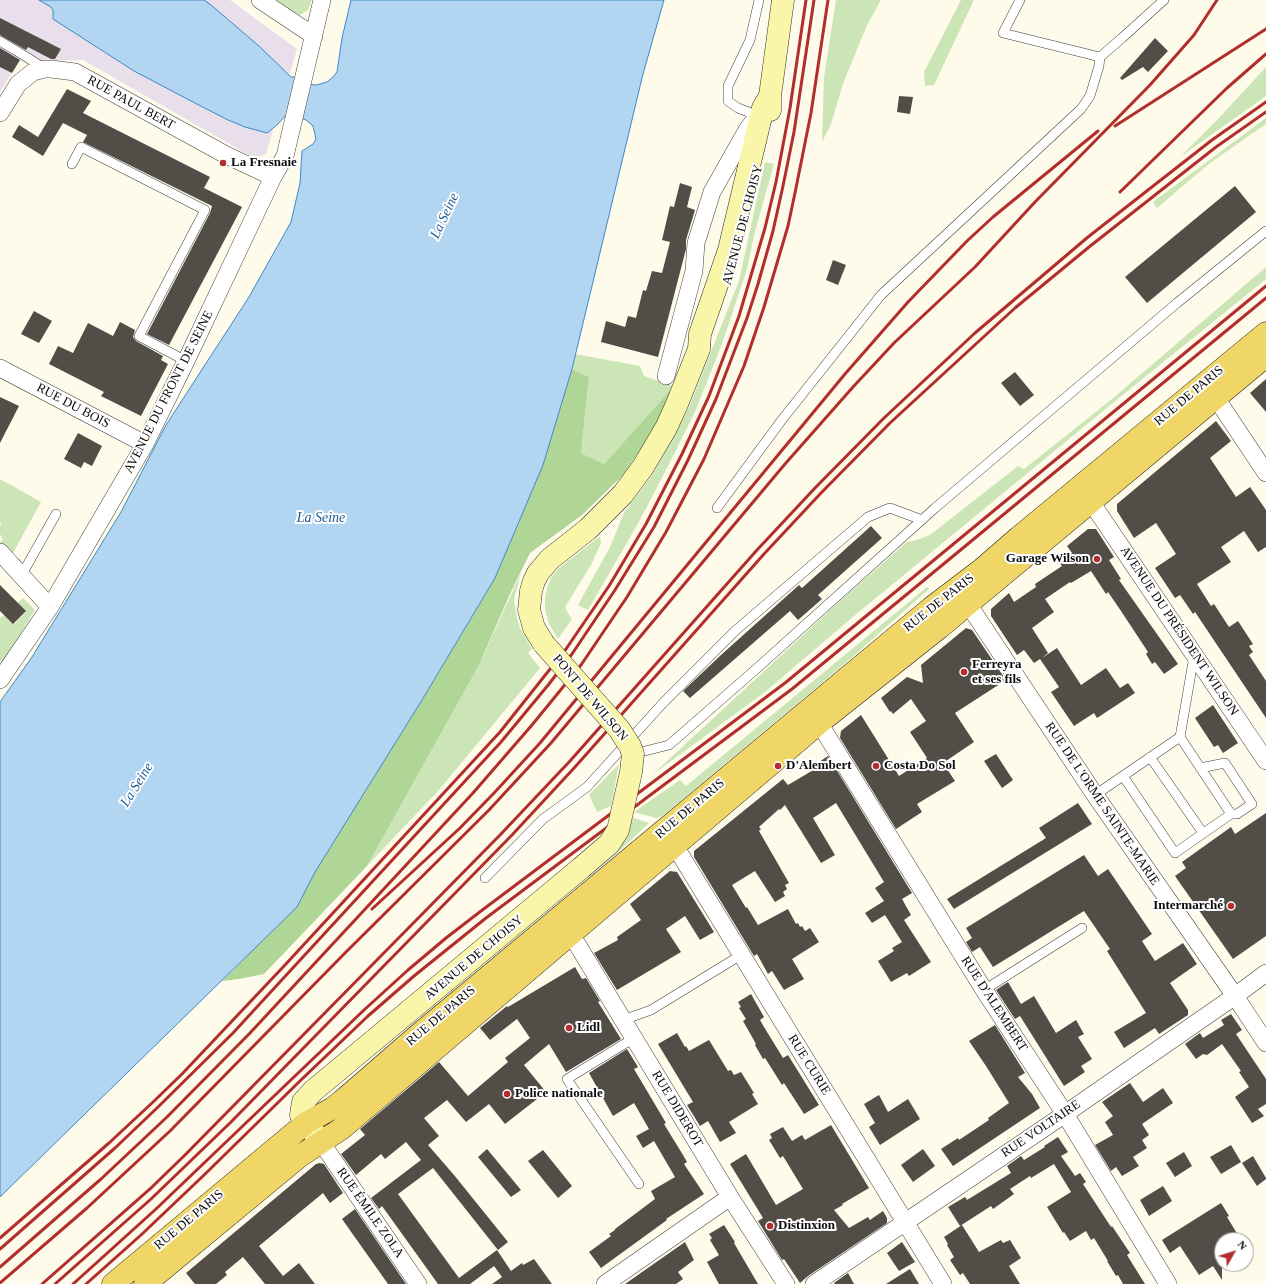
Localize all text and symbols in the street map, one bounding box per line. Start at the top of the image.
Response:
street label: RUE PAUL BERT [84,72,178,134]
place label: La Fresnaie [231,155,297,171]
marker: La Fresnaie [218,158,228,168]
street label: AVENUE DE CHOISY [719,163,767,287]
water label: La Seine [427,190,463,242]
street label: AVENUE DU FRONT DE SEINE [121,308,217,476]
street label: RUE DE PARIS [1151,363,1227,429]
street label: RUE DU BOIS [34,380,112,432]
water label: La Seine [297,510,345,526]
street label: AVENUE DU PRÉSIDENT WILSON [1116,543,1242,719]
place label: Garage Wilson [1006,551,1089,567]
marker: Garage Wilson [1092,554,1102,564]
street label: RUE DE PARIS [901,571,977,635]
street label: PONT DE WILSON [549,651,631,745]
place label: Ferreyra et ses fils [972,657,1022,688]
marker: Ferreyra et ses fils [959,667,969,677]
street label: RUE DE L'ORME SAINTE-MARIE [1041,719,1163,889]
place label: D'Alembert [786,758,852,774]
place label: Costa Do Sol [884,758,956,774]
water label: La Seine [117,760,157,810]
marker: D'Alembert [773,761,783,771]
marker: Costa Do Sol [871,761,881,771]
street label: RUE DE PARIS [652,776,728,842]
place label: Intermarché [1153,898,1223,914]
marker: Intermarché [1226,901,1236,911]
street label: AVENUE DE CHOISY [421,912,527,1004]
street label: RUE D'ALEMBERT [957,954,1031,1054]
street label: RUE DE PARIS [403,983,479,1049]
place label: Lidl [577,1020,600,1036]
marker: Lidl [564,1023,574,1033]
street label: RUE CURIE [784,1032,834,1098]
street label: RUE DIDEROT [648,1068,706,1150]
place label: Police nationale [515,1086,603,1102]
marker: Police nationale [502,1089,512,1099]
street label: RUE VOLTAIRE [999,1097,1083,1161]
street label: RUE ÉMILE ZOLA [333,1165,407,1261]
street label: RUE DE PARIS [151,1187,227,1253]
place label: Distinxion [778,1218,835,1234]
marker: Distinxion [765,1221,775,1231]
north arrow [1214,1232,1254,1272]
text: N [1235,1238,1250,1252]

